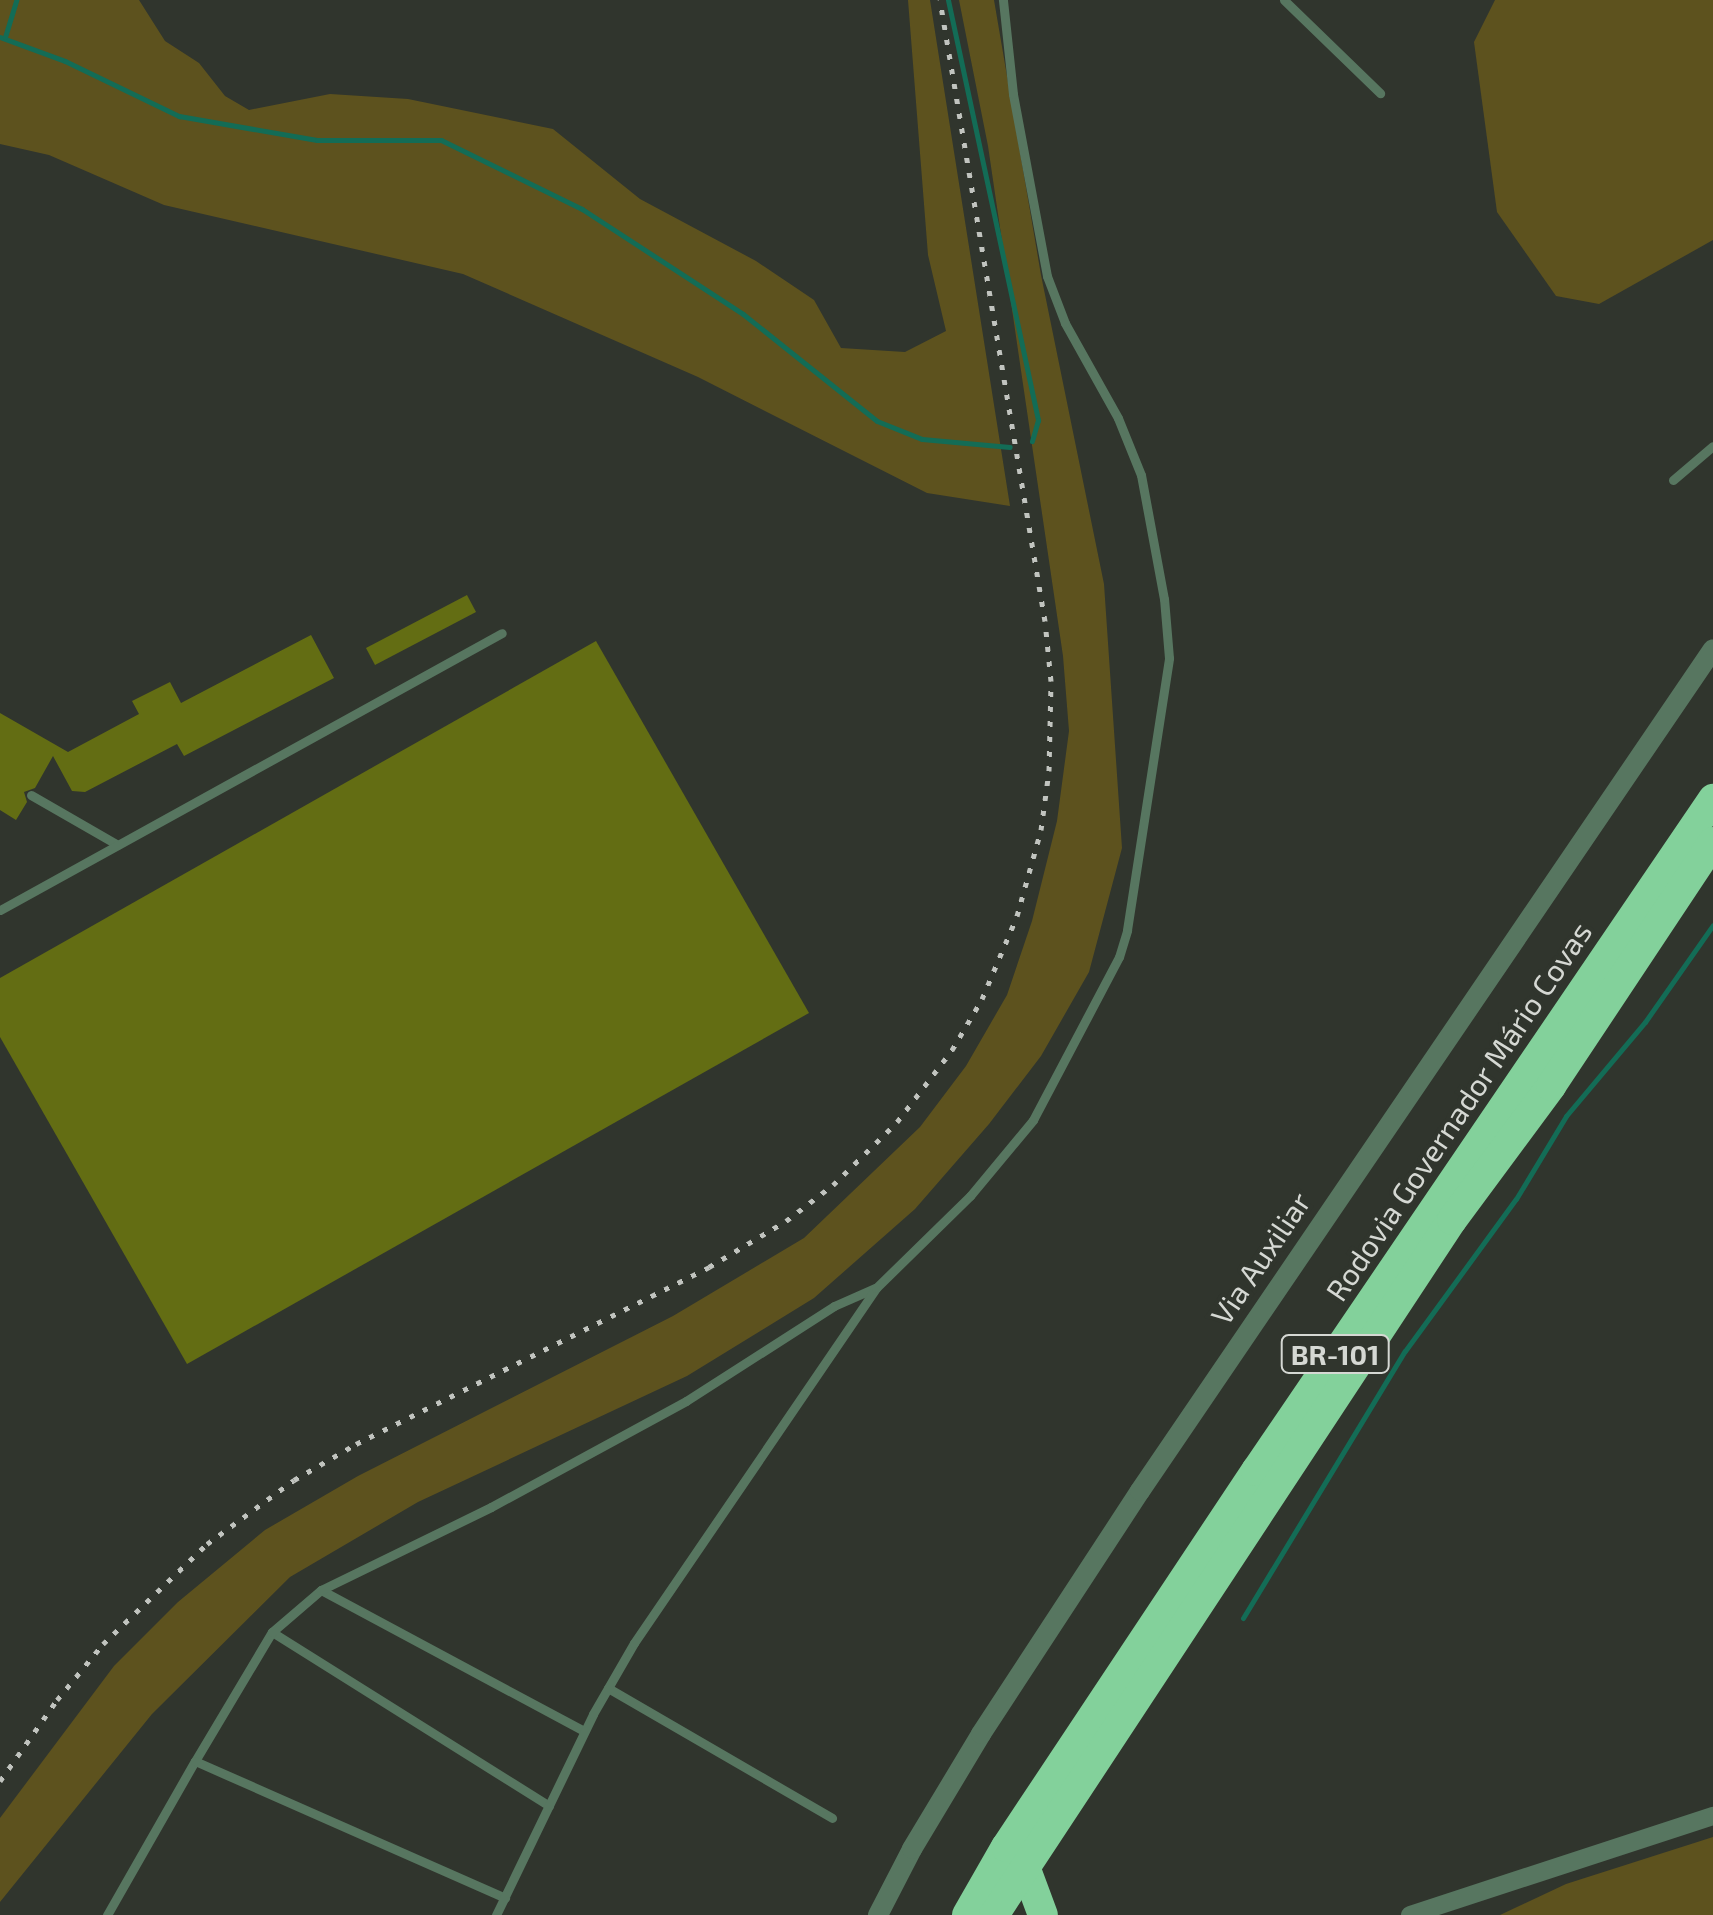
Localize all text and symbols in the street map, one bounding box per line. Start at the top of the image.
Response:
street label: Rodovia Governador Mário Covas [1317,914,1599,1308]
street label: Via Auxiliar [1202,1185,1318,1331]
road number: BR-101 [1280,1331,1390,1377]

